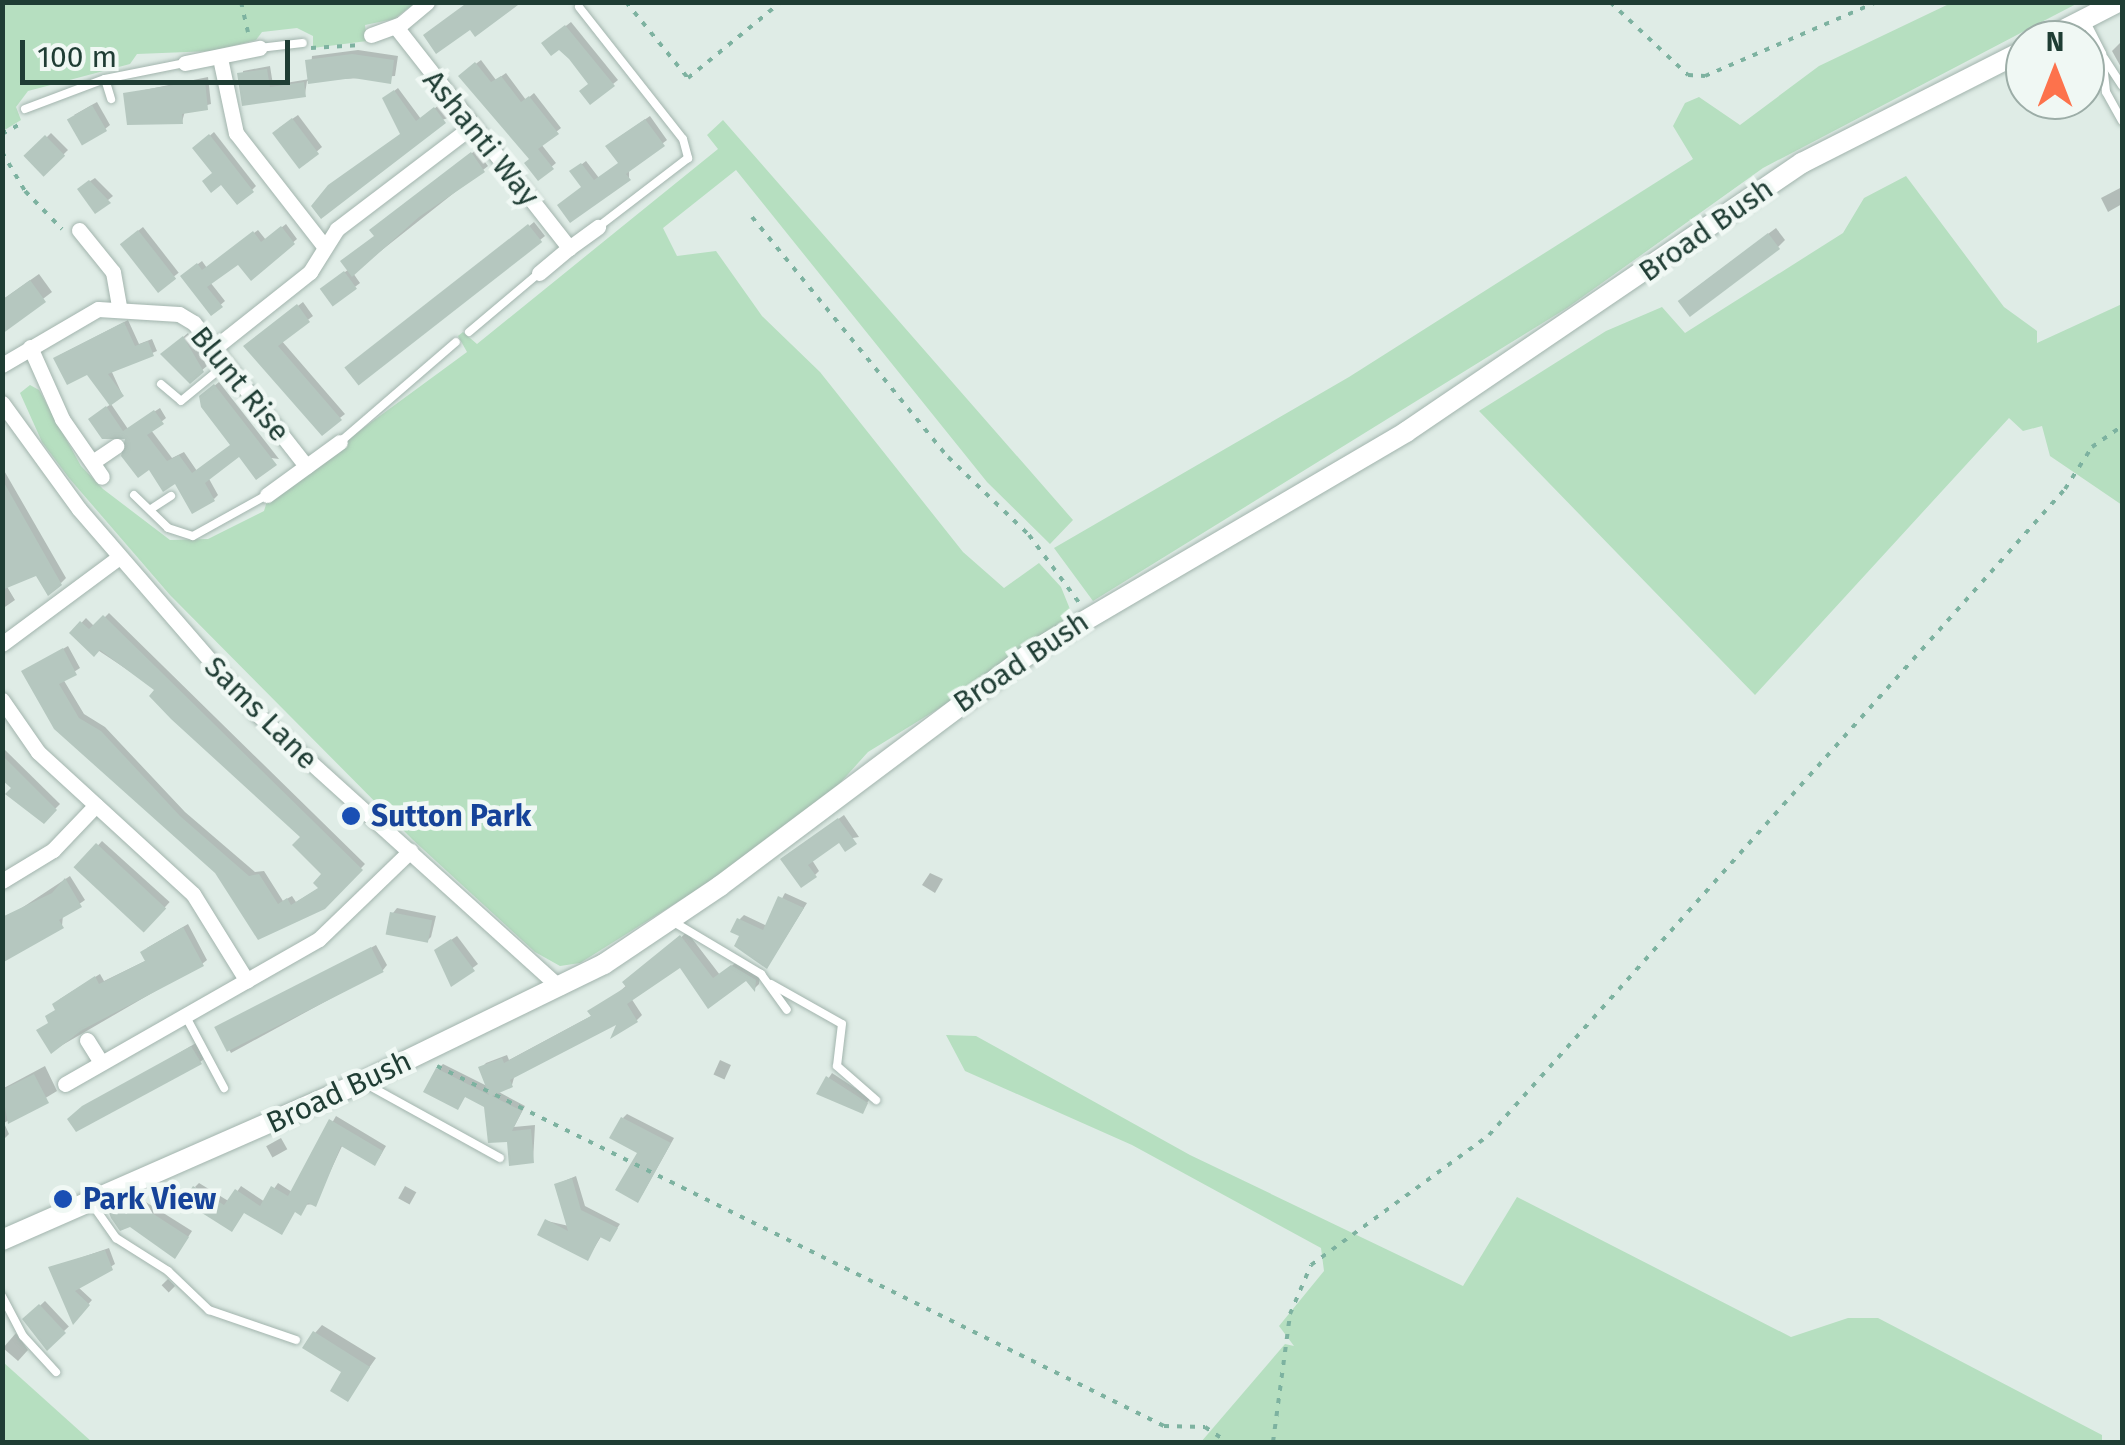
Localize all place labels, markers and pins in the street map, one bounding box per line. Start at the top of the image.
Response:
place label: Sutton Park [371,798,531,834]
marker: Sutton Park [340,805,362,827]
place label: Park View [83,1181,216,1217]
marker: Park View [52,1188,74,1210]

